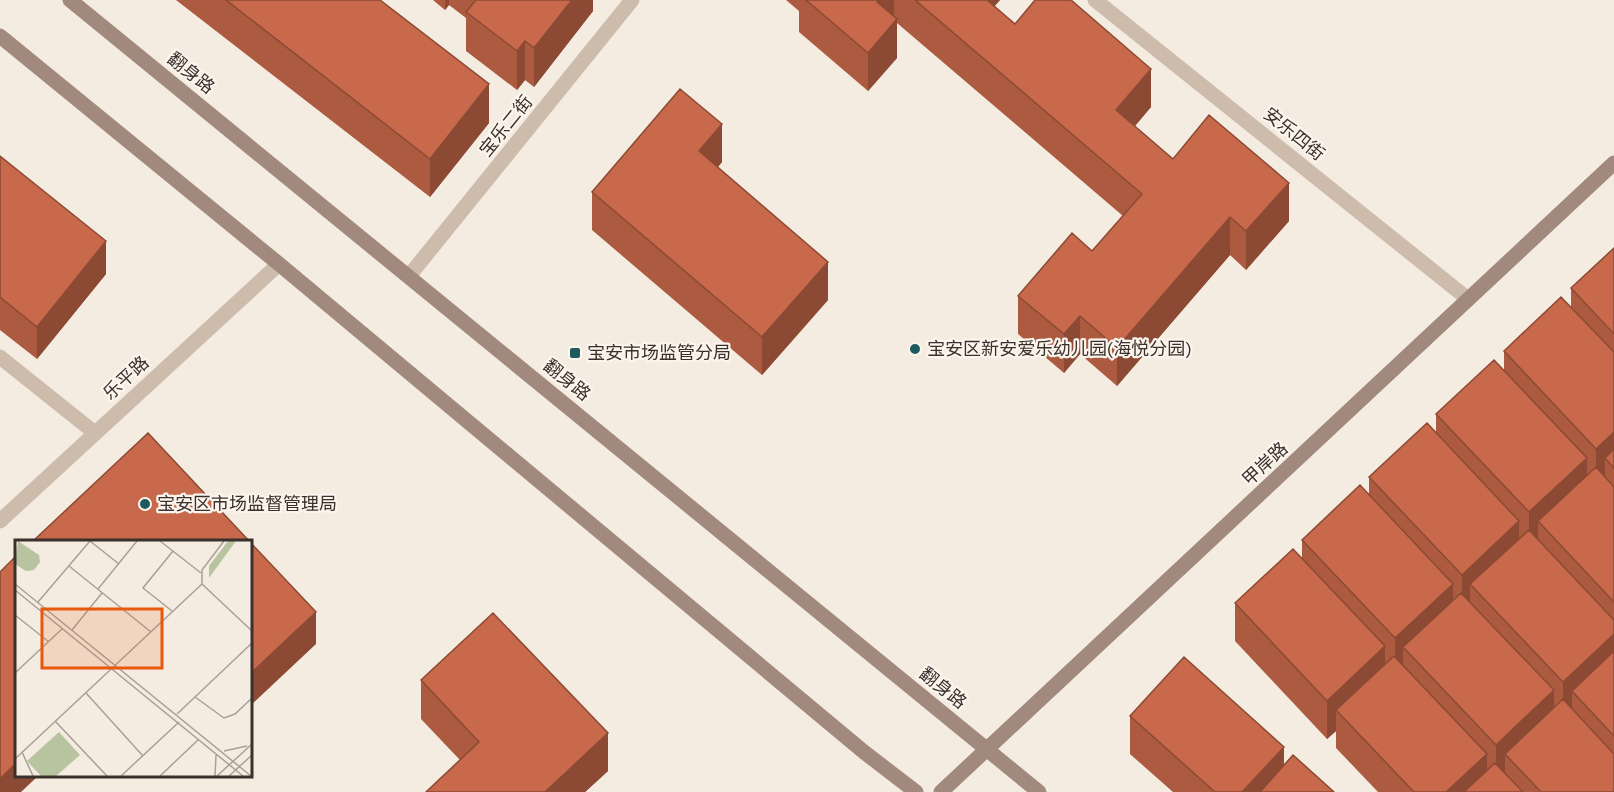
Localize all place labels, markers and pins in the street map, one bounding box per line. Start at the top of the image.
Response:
place label: 宝安区新安爱乐幼儿园(海悦分园) [927,338,1192,359]
place label: 宝安市场监管分局 [587,342,731,363]
marker: 宝安区新安爱乐幼儿园(海悦分园) [908,342,922,356]
marker: 宝安市场监管分局 [568,346,582,360]
place label: 宝安区市场监督管理局 [157,493,337,514]
marker: 宝安区市场监督管理局 [138,497,152,511]

